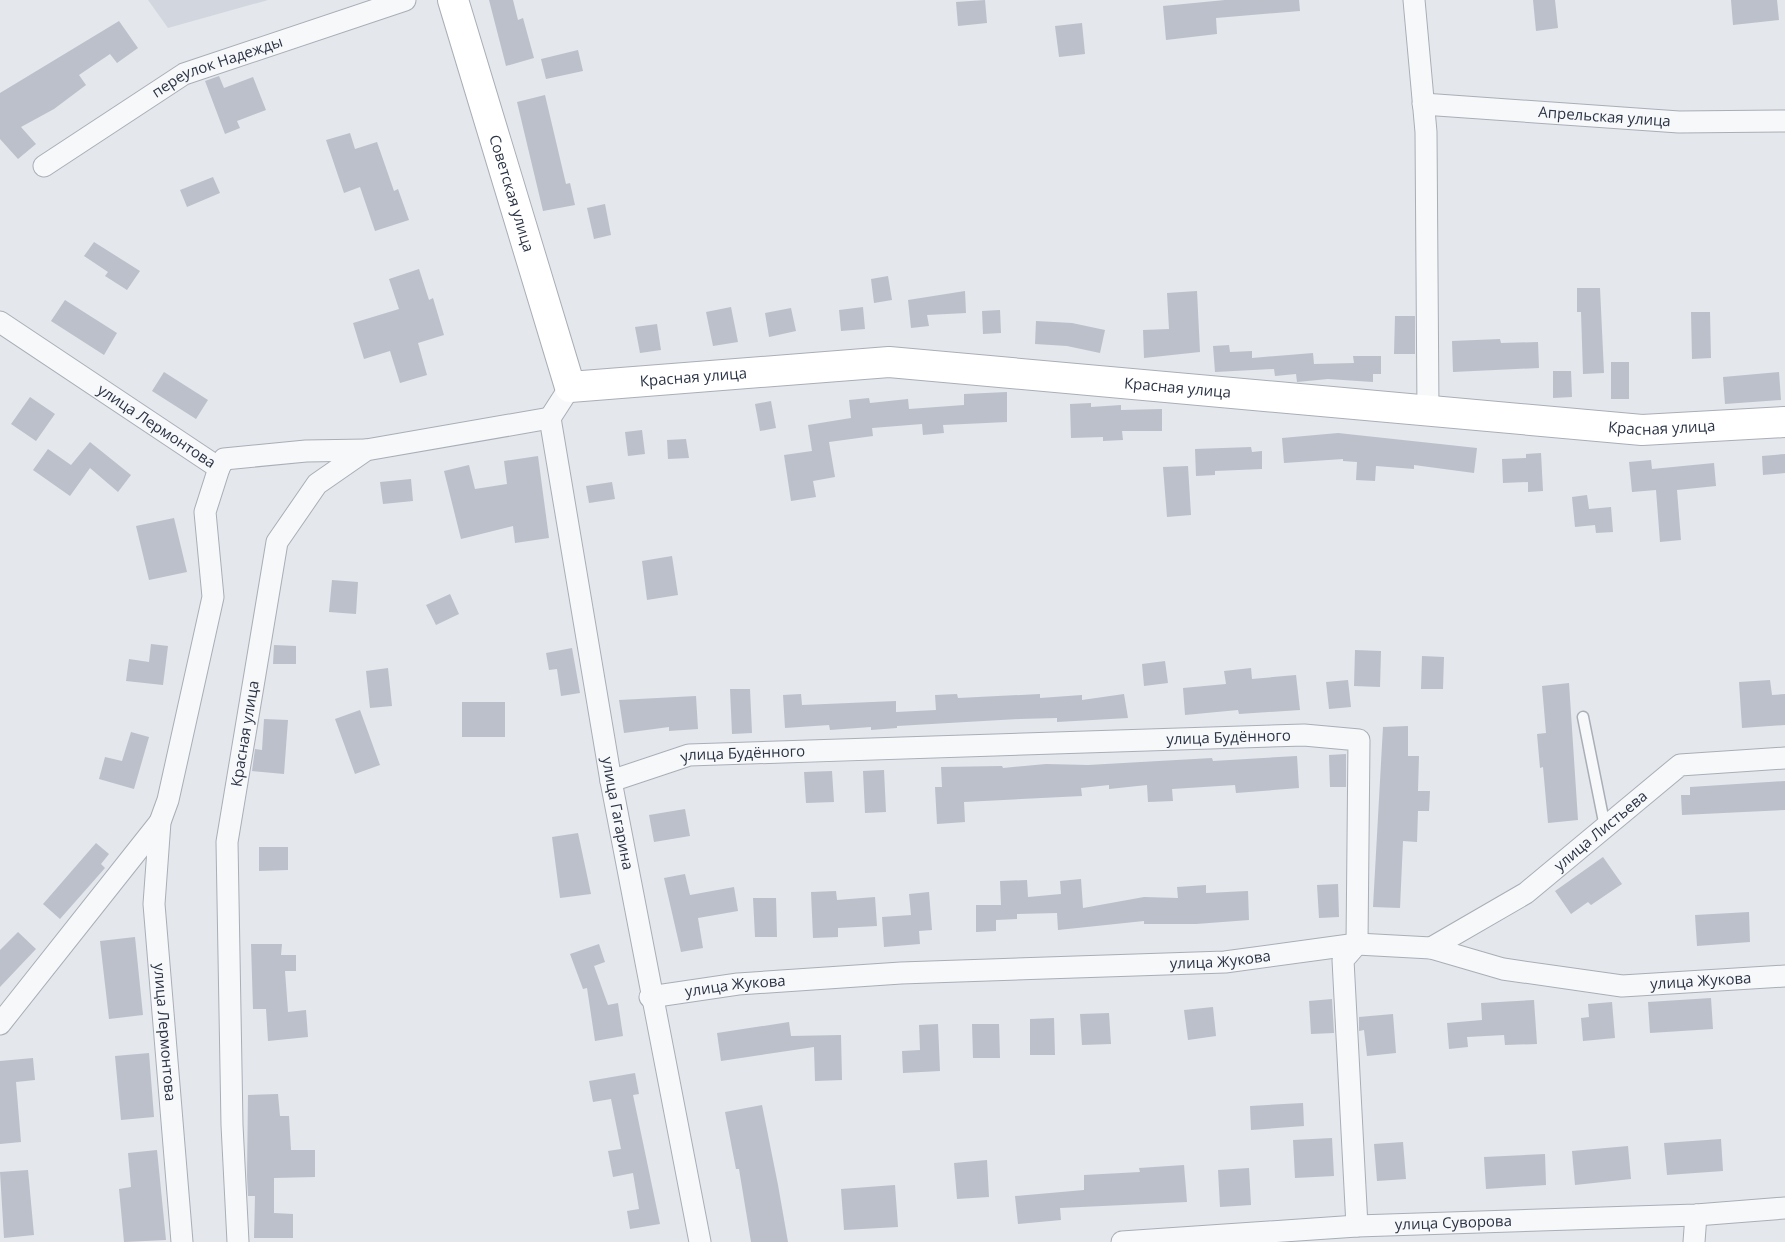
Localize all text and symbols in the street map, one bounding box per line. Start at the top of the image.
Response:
street label: переулок Надежды [148,31,285,102]
street label: Апрельская улица [1538,101,1672,130]
street label: Советская улица [485,132,540,254]
street label: Красная улица [639,362,748,391]
street label: Красная улица [1123,372,1232,402]
street label: улица Лермонтова [94,379,220,472]
street label: Красная улица [1607,415,1716,439]
street label: Красная улица [225,679,263,788]
street label: улица Будённого [1166,724,1291,748]
street label: улица Будённого [677,740,805,766]
street label: улица Гагарина [598,755,639,872]
street label: улица Листьева [1549,785,1651,875]
street label: улица Жукова [1170,945,1272,973]
street label: улица Лермонтова [150,963,181,1102]
street label: улица Жукова [1650,967,1752,993]
street label: улица Жукова [683,970,786,1001]
street label: улица Суворова [1395,1210,1512,1234]

